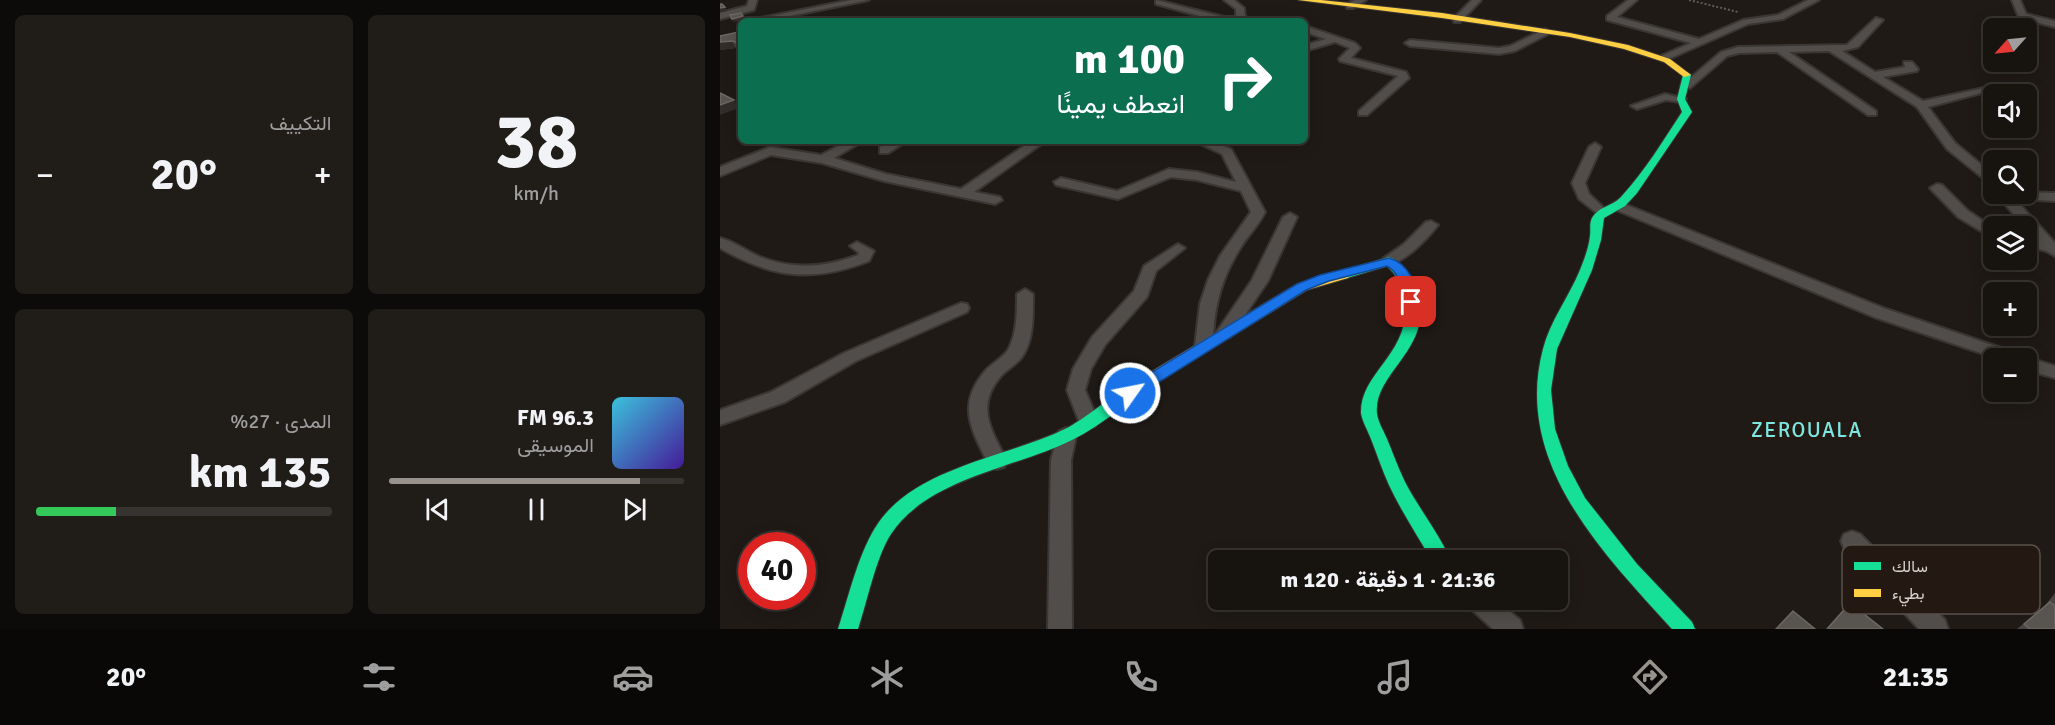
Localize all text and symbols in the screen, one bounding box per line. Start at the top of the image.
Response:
north arrow [1983,18,2037,72]
map controls [1983,18,2037,402]
text: 100 m [1074,34,1185,85]
icon: right [1206,42,1284,120]
button: sound [1983,84,2037,138]
text: انعطف يمينًا [1056,88,1185,121]
text: 38 [494,94,578,190]
text: التكييف [269,111,332,136]
text: 20° [150,147,217,202]
button: search [1983,150,2037,204]
text: − [36,155,54,196]
text: + [314,155,331,196]
text: km/h [514,181,559,206]
button: layers [1983,216,2037,270]
pin [1385,276,1436,327]
button: + [1983,282,2037,336]
icon: arrive [1394,285,1427,318]
button: − [1983,348,2037,402]
position arrow [1098,361,1162,425]
text: 96.3 FM [517,404,594,431]
text: المدى · 27% [230,409,332,434]
district label: ZEROUALA [1751,417,1863,443]
text: الموسيقى [517,433,594,458]
text: 135 km [189,445,332,500]
icon: previous [421,493,454,526]
icon: pause [520,493,553,526]
icon: next [618,493,651,526]
speed limit sign: 40 [738,532,816,610]
legend [1842,545,2040,614]
text: سالك [1892,557,1928,577]
text: 21:36 · 1 دقيقة · 120 m [1281,566,1495,593]
text: بطيء [1892,584,1924,607]
icon: filters [358,656,400,698]
icon: car [612,656,654,698]
icon: climate [866,656,908,698]
icon: phone [1120,656,1162,698]
icon: music [1374,656,1416,698]
icon: directions [1629,656,1671,698]
text: 20° [106,661,146,694]
text: 21:35 [1883,661,1949,694]

